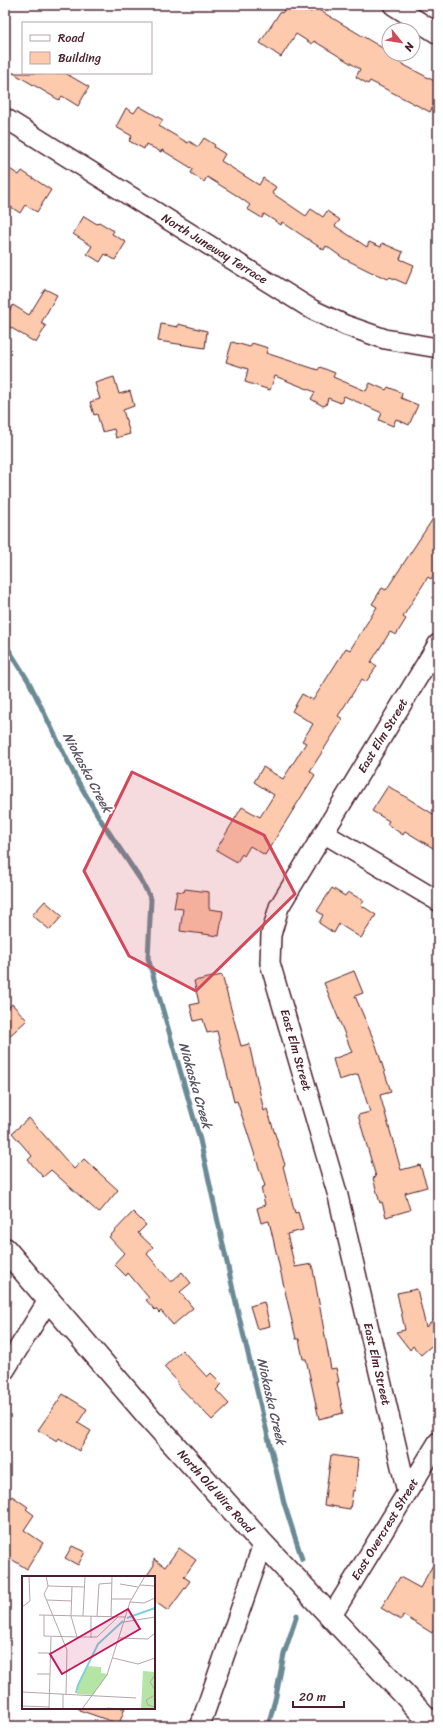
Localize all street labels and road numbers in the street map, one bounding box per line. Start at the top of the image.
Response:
street label: North Juneway Terrace [157,207,272,290]
street label: East Elm Street [351,694,414,777]
street label: East Elm Street [274,1006,318,1094]
street label: East Elm Street [357,1320,397,1408]
street label: North Old Wire Road [172,1444,261,1540]
street label: East Overcrest Street [345,1474,425,1585]

